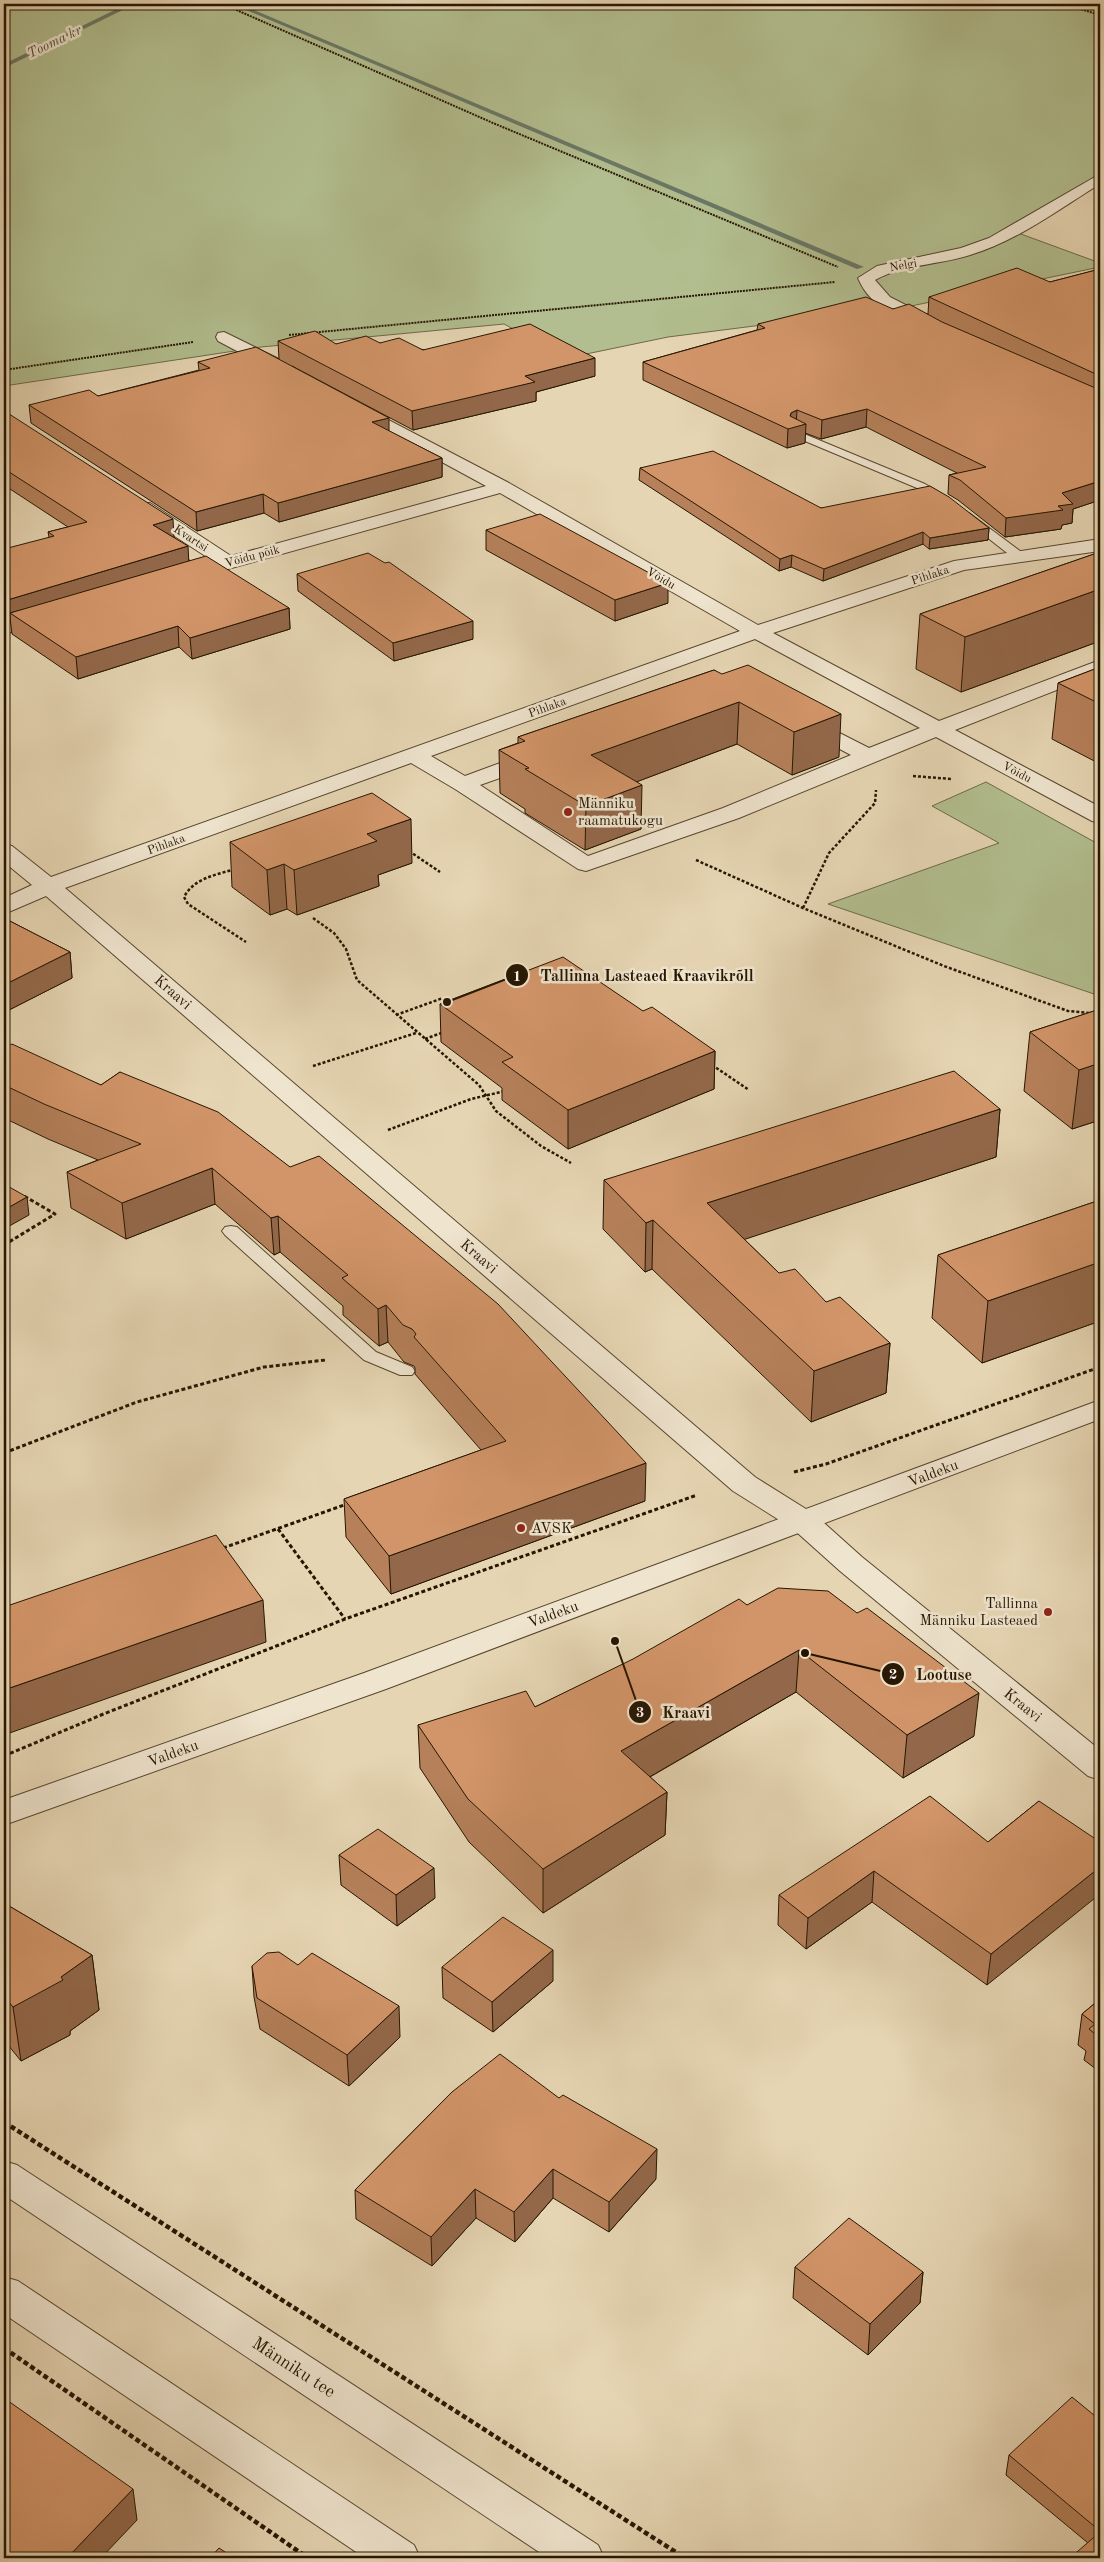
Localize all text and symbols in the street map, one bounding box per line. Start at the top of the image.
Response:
water label: Tooma kr [25,22,85,61]
street label: Nelgi [888,257,918,275]
street label: Kvartsi [171,523,210,554]
street label: Võidu põik [224,544,281,570]
street label: Pihlaka [910,564,951,588]
street label: Võidu [644,566,677,592]
street label: Pihlaka [527,696,568,720]
street label: Võidu [1000,760,1034,786]
place label: Männiku raamatukogu [578,797,663,829]
marker: Männiku raamatukogu [562,806,574,818]
street label: Pihlaka [146,833,187,857]
callout: Tallinna Lasteaed Kraavikrõll [505,960,763,991]
text: Tallinna Lasteaed Kraavikrõll [540,969,754,985]
text: 1 [513,970,521,985]
street label: Kraavi [151,973,193,1013]
street label: Kraavi [457,1237,499,1277]
street label: Valdeku [906,1458,961,1491]
marker: AVSK [515,1522,527,1534]
place label: AVSK [531,1522,572,1537]
place label: Tallinna Männiku Lasteaed [919,1597,1039,1629]
street label: Valdeku [526,1599,581,1631]
marker: Tallinna Männiku Lasteaed [1042,1606,1054,1618]
callout: Lootuse [881,1659,982,1690]
text: 2 [889,1668,897,1683]
text: Lootuse [916,1668,972,1684]
street label: Kraavi [1000,1687,1044,1726]
callout: Kraavi [627,1696,720,1727]
text: 3 [636,1706,644,1721]
text: Kraavi [662,1706,710,1722]
street label: Valdeku [146,1738,201,1770]
street label: Männiku tee [249,2334,338,2401]

